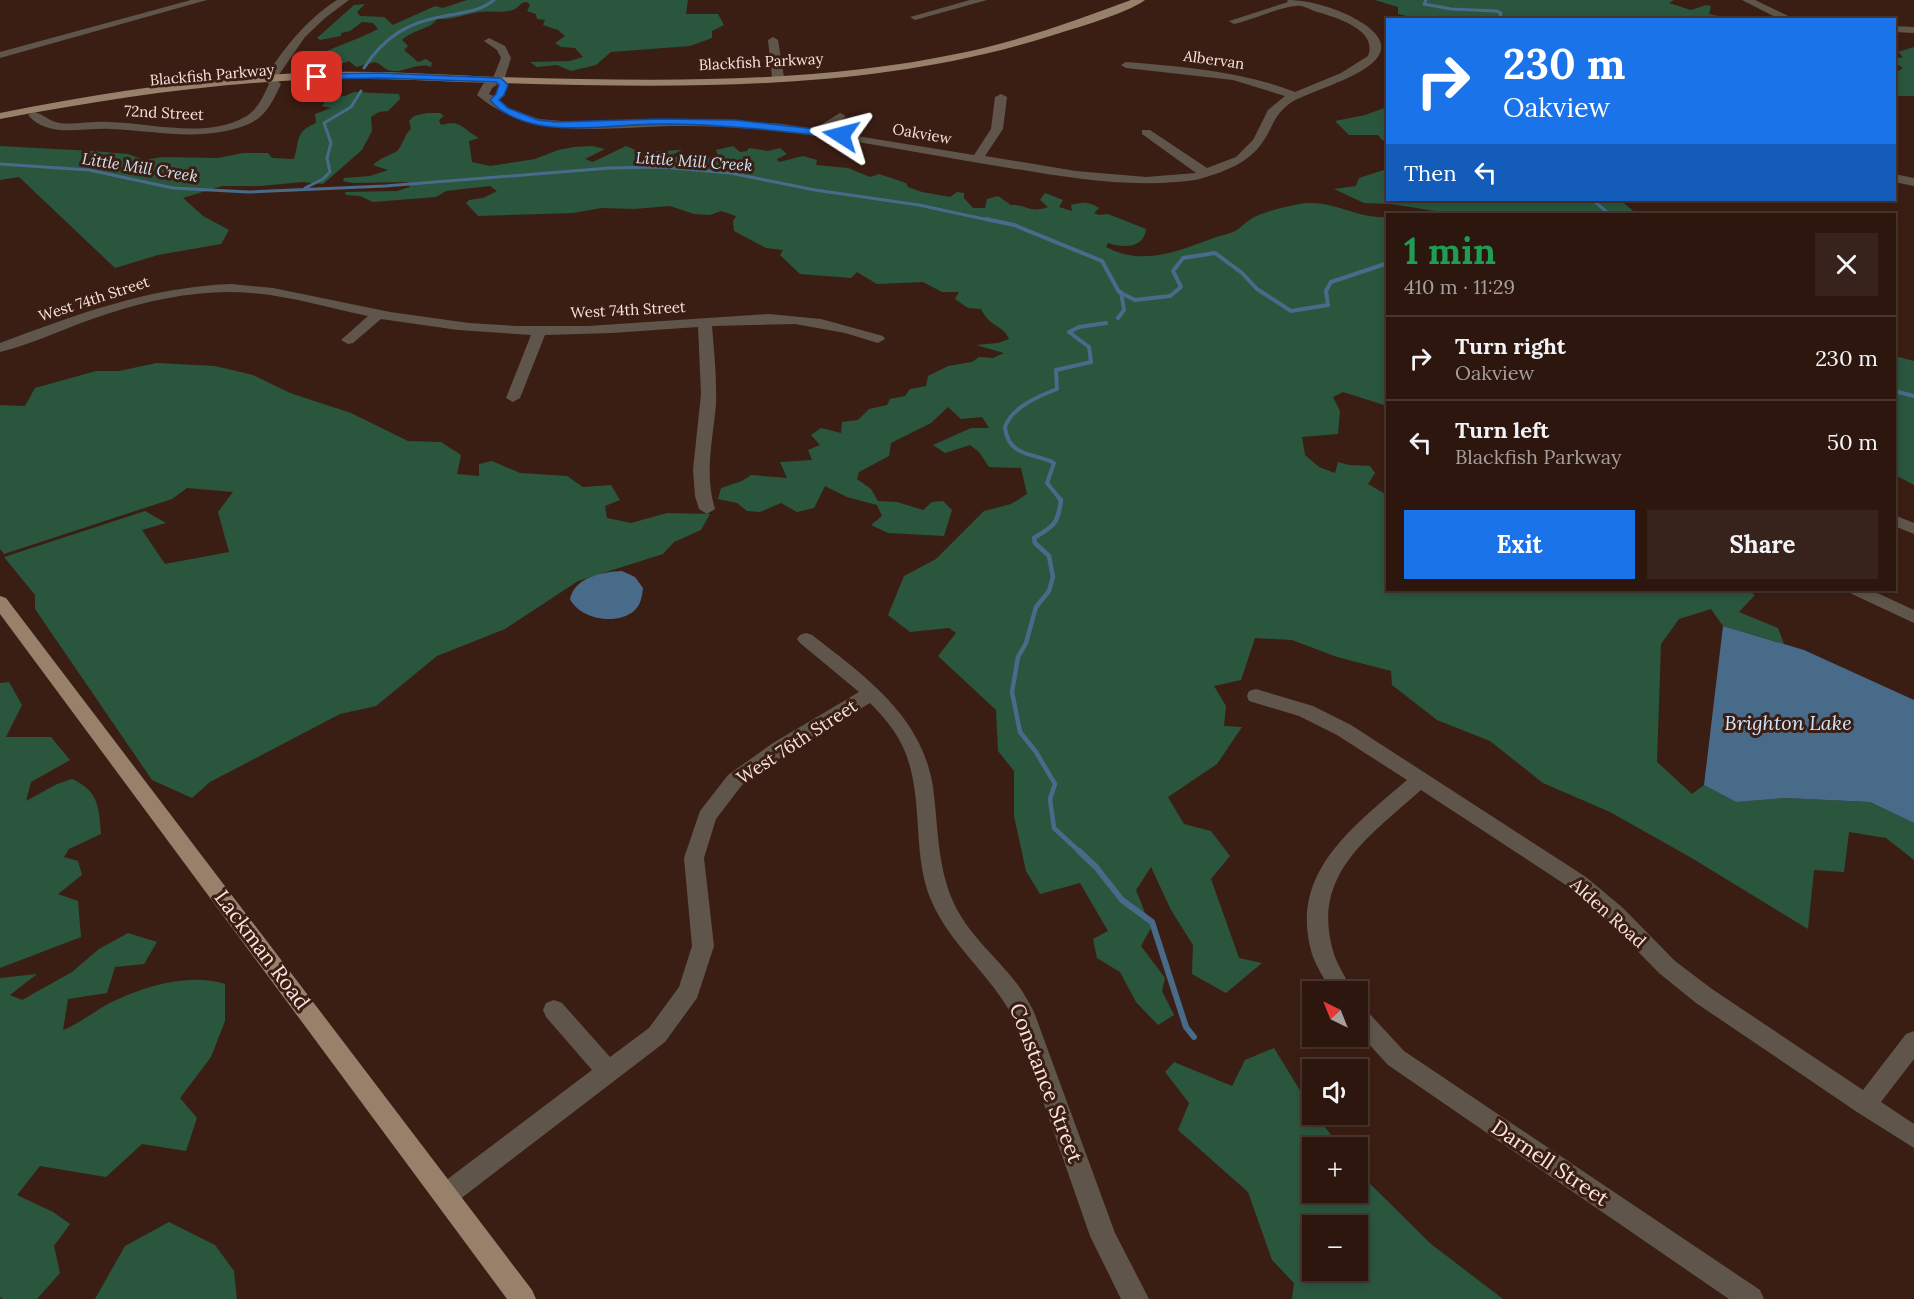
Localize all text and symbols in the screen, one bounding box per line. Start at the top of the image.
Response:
text: 230 m [1503,37,1625,91]
icon: right [1404,42,1482,120]
street label: Albervan [1181,46,1246,73]
street label: Blackfish Parkway [698,49,824,74]
pin [291,51,342,102]
street label: Blackfish Parkway [149,60,275,89]
icon: arrive [300,60,333,93]
text: Oakview [1503,90,1610,124]
street label: 72nd Street [124,101,204,124]
position arrow [809,103,873,167]
street label: Oakview [891,119,953,148]
water label: Little Mill Creek [635,147,753,175]
water label: Little Mill Creek [81,148,199,186]
icon: left [1469,156,1502,189]
text: Then [1404,159,1457,187]
text: 1 min [1404,228,1496,274]
button: close [1815,233,1878,296]
street label: West 74th Street [36,272,152,325]
text: 410 m · 11:29 [1404,274,1515,299]
street label: West 74th Street [570,297,686,322]
text: Turn right [1455,332,1566,360]
icon: right [1404,342,1437,375]
text: 230 m [1815,344,1878,372]
text: Oakview [1455,360,1534,385]
text: Turn left [1455,416,1549,444]
icon: left [1404,426,1437,459]
text: 50 m [1827,428,1878,456]
text: Blackfish Parkway [1455,444,1621,469]
button: Exit [1404,510,1635,579]
button: Share [1647,510,1878,579]
street label: West 76th Street [732,694,861,789]
water label: Brighton Lake [1724,710,1852,735]
street label: Alden Road [1565,872,1651,953]
street label: Lackman Road [209,885,316,1015]
north arrow [1302,981,1368,1047]
map controls [1302,981,1368,1281]
street label: Constance Street [1004,999,1090,1167]
button: sound [1302,1059,1368,1125]
street label: Darnell Street [1486,1113,1615,1212]
button: + [1302,1137,1368,1203]
button: − [1302,1215,1368,1281]

